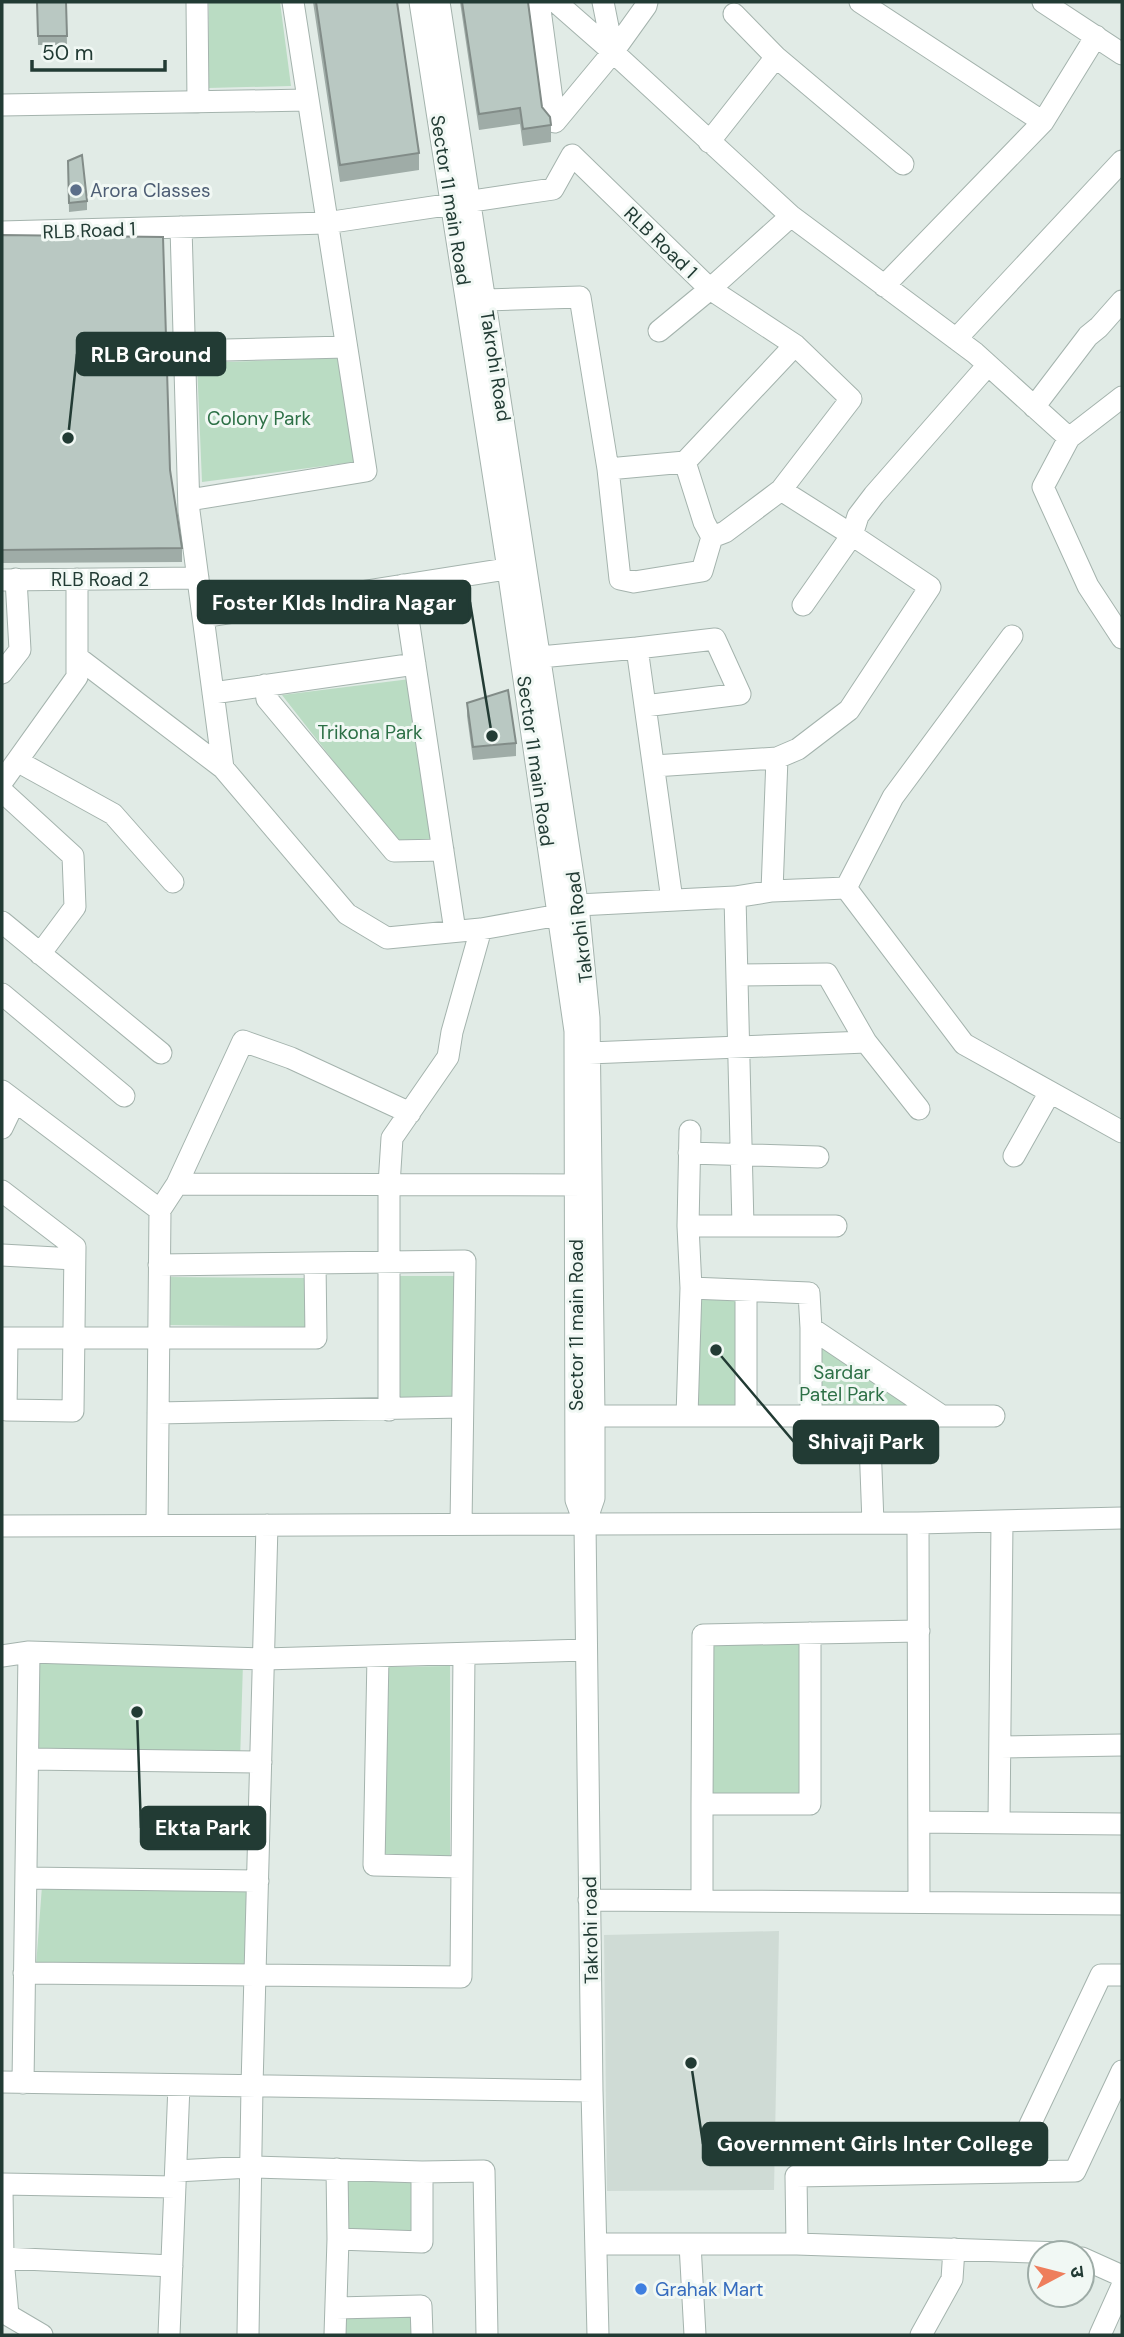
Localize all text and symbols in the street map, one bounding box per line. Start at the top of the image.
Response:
scale bar [32,28,164,72]
text: 50 m [42,39,93,67]
street label: Sector 11 main Road [425,113,476,287]
place label: Arora Classes [90,178,211,203]
marker: Arora Classes [68,182,84,198]
street label: RLB Road 1 [619,201,703,284]
street label: RLB Road 1 [42,216,136,245]
street label: Takrohi Road [474,309,517,423]
callout: RLB Ground [77,333,225,375]
text: RLB Ground [91,341,211,369]
park label: Colony Park [207,406,311,431]
street label: RLB Road 2 [51,567,149,592]
callout: Foster KIds Indira Nagar [198,581,470,623]
text: Foster KIds Indira Nagar [212,589,456,617]
street label: Sector 11 main Road [511,674,560,848]
park label: Trikona Park [317,720,423,745]
street label: Takrohi Road [560,870,599,984]
street label: Sector 11 main Road [564,1239,589,1411]
park label: Sardar Patel Park [799,1360,885,1407]
callout: Shivaji Park [794,1421,938,1463]
text: Shivaji Park [808,1428,924,1456]
callout: Ekta Park [141,1807,265,1849]
text: Ekta Park [155,1814,251,1842]
street label: Takrohi road [577,1876,604,1984]
callout: Government Girls Inter College [703,2123,1047,2165]
text: Government Girls Inter College [717,2130,1033,2158]
north arrow [1026,2239,1096,2309]
text: उ [1064,2265,1091,2280]
place label: Grahak Mart [655,2277,763,2302]
marker: Grahak Mart [633,2281,649,2297]

